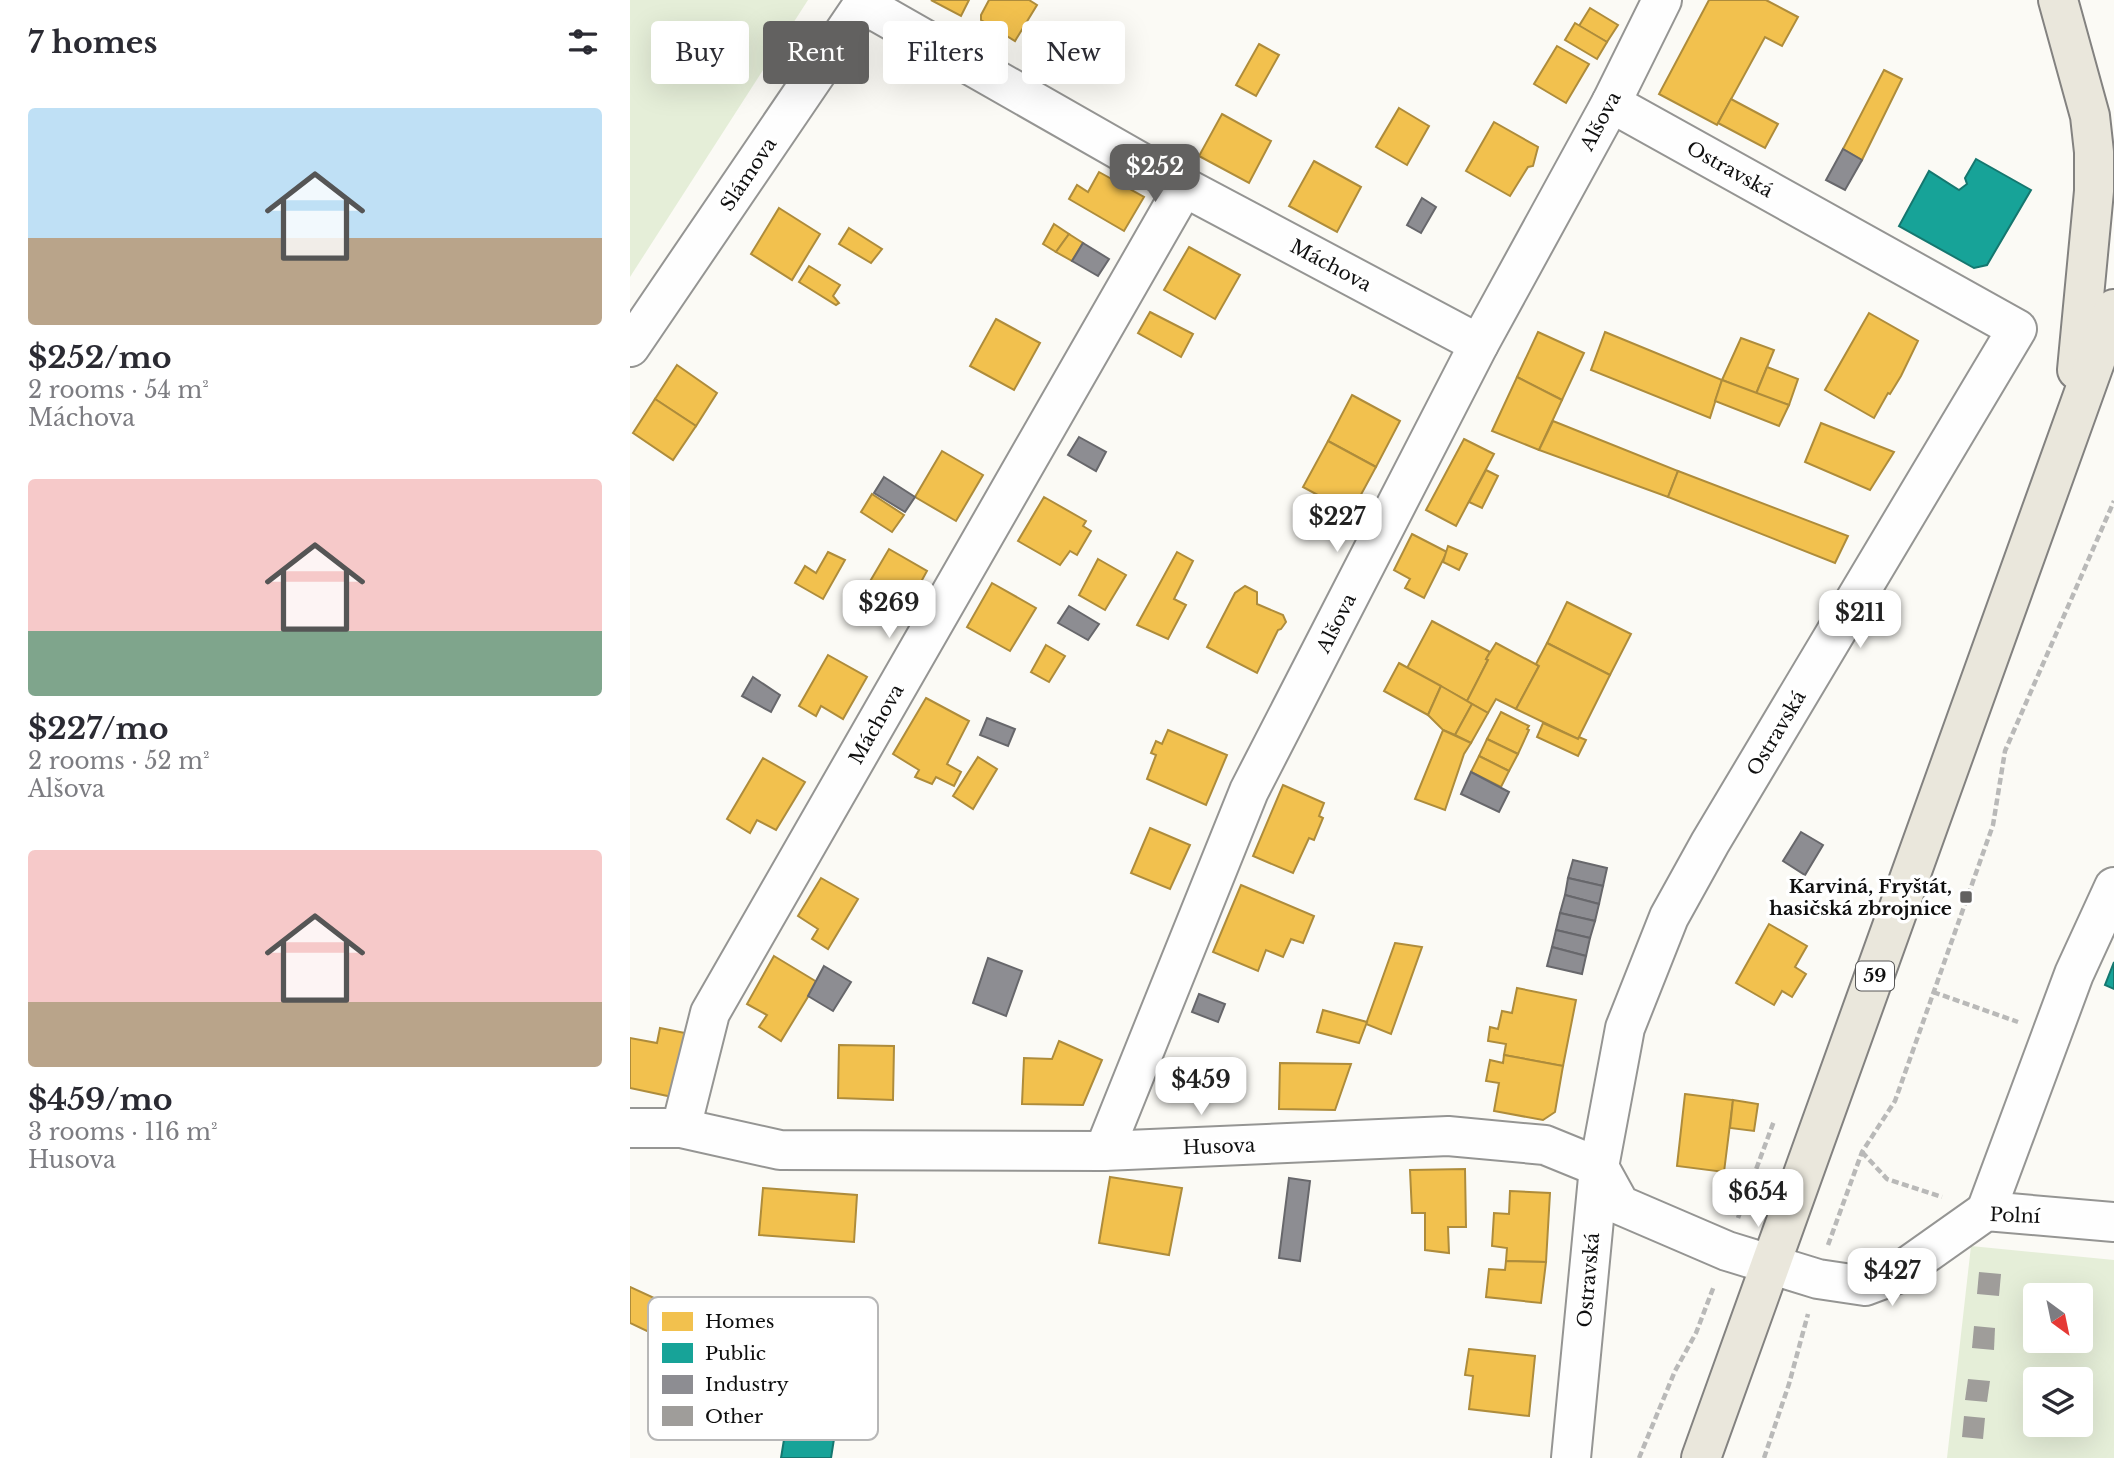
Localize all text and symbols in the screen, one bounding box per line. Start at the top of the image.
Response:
chip: Buy [651,21,749,84]
chip: Rent [763,21,869,84]
chip: Filters [883,21,1008,84]
chip: New [1022,21,1125,84]
icon: filters [564,23,602,61]
text: 7 homes [28,24,157,61]
street label: Alšova [1575,87,1626,156]
street label: Slámova [716,133,782,215]
street label: Ostravská [1683,136,1777,203]
pin: $252 [1114,144,1196,204]
icon: home [252,153,378,279]
text: $252 [1126,153,1184,181]
street label: Máchova [1286,235,1376,297]
text: $252/mo [28,339,172,376]
text: 2 rooms · 54 m² [28,376,209,404]
text: Máchova [28,404,135,432]
pin: $227 [1296,494,1378,554]
text: $227 [1309,503,1365,531]
icon: home [252,524,378,650]
pin: $269 [848,580,930,640]
text: $269 [859,589,919,617]
street label: Alšova [1311,589,1361,658]
pin: $211 [1819,590,1901,650]
text: $211 [1835,599,1885,627]
street label: Máchova [844,680,909,768]
street label: Ostravská [1742,686,1811,780]
text: $227/mo [28,710,168,747]
text: 2 rooms · 52 m² [28,747,210,775]
text: Alšova [28,775,105,803]
place label: Karviná, Fryštát, hasičská zbrojnice [1769,875,1952,920]
marker: Karviná, Fryštát, hasičská zbrojnice [1958,889,1974,905]
icon: home [252,895,378,1021]
road number: 59 [1856,961,1894,990]
pin: $459 [1160,1058,1242,1117]
text: $459 [1171,1066,1231,1094]
text: $459/mo [28,1081,173,1118]
text: 3 rooms · 116 m² [28,1118,218,1146]
street label: Husova [1182,1134,1256,1159]
text: Husova [28,1146,116,1174]
pin: $654 [1717,1170,1799,1229]
text: $654 [1728,1178,1788,1206]
street label: Polní [1989,1203,2041,1228]
street label: Ostravská [1573,1231,1604,1328]
pin: $427 [1851,1248,1933,1308]
text: $427 [1864,1257,1920,1285]
north arrow [2023,1283,2093,1353]
map controls [2023,1283,2093,1437]
legend [648,1297,878,1440]
text: Homes [705,1310,774,1333]
text: Public [705,1342,766,1365]
button: layers [2023,1367,2093,1437]
text: Industry [705,1373,789,1396]
text: Other [705,1405,763,1428]

